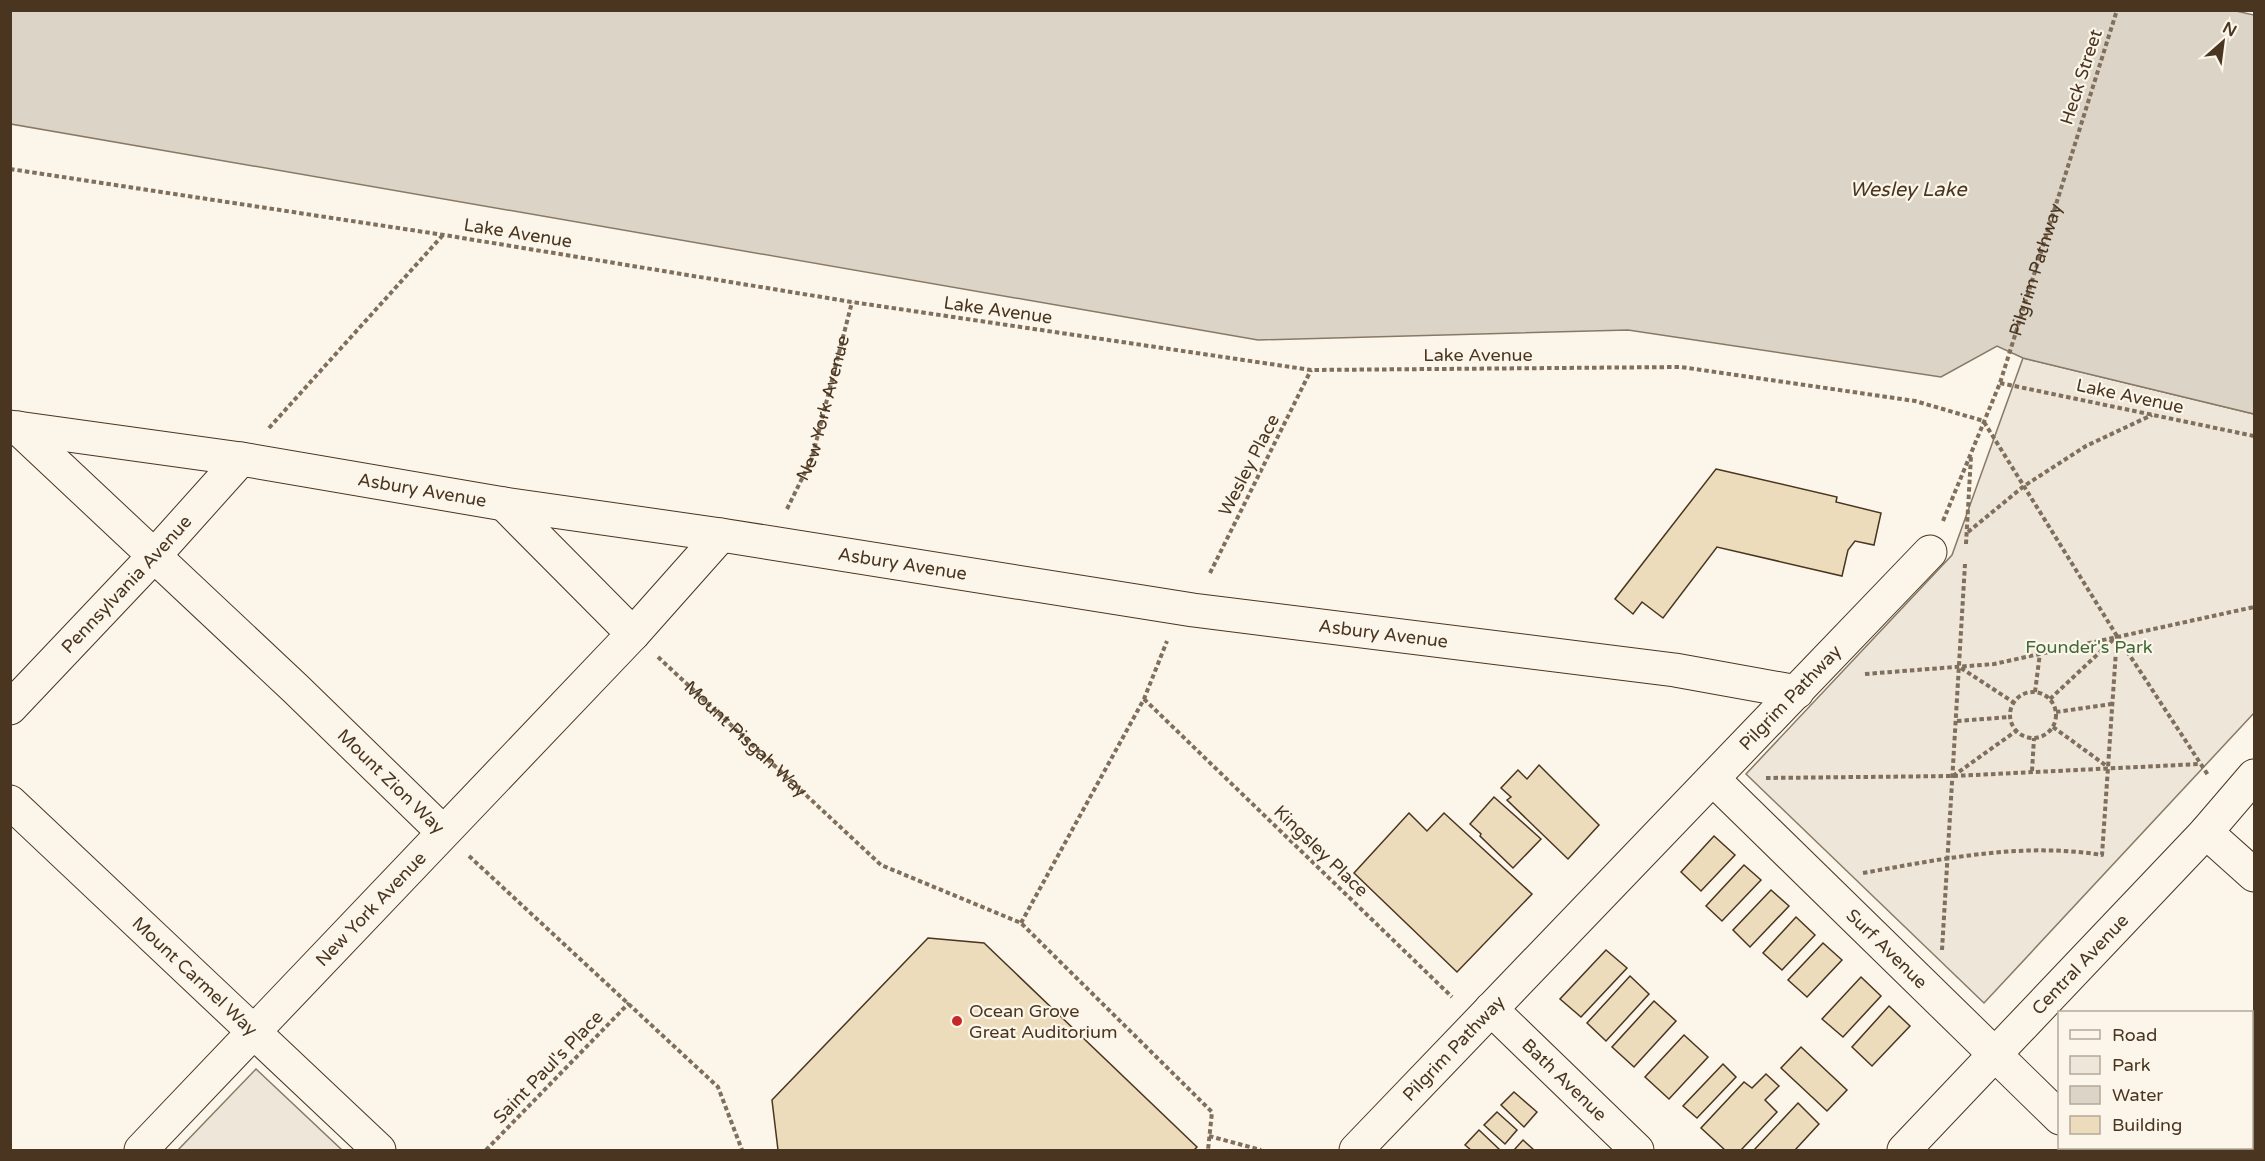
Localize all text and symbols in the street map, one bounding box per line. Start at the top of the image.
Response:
north arrow [2193,12,2253,72]
text: N [2219,18,2240,41]
street label: Heck Street [2055,26,2107,128]
water label: Wesley Lake [1849,178,1968,202]
street label: Pilgrim Pathway [2004,200,2067,339]
street label: Lake Avenue [462,214,574,252]
street label: Lake Avenue [942,291,1054,329]
street label: New York Avenue [792,333,854,484]
street label: Lake Avenue [1423,344,1533,366]
street label: Lake Avenue [2074,374,2186,418]
street label: Wesley Place [1214,410,1284,520]
street label: Asbury Avenue [356,468,488,512]
street label: Pennsylvania Avenue [57,511,196,658]
street label: Asbury Avenue [837,543,968,585]
street label: Asbury Avenue [1317,615,1449,653]
park label: Founder's Park [2025,636,2153,658]
street label: Pilgrim Pathway [1734,640,1846,755]
street label: Mount Pisgah Way [679,676,812,802]
street label: Mount Zion Way [333,724,450,839]
street label: Kingsley Place [1269,800,1373,902]
street label: New York Avenue [311,847,431,971]
street label: Surf Avenue [1842,904,1932,993]
street label: Central Avenue [2027,909,2133,1019]
street label: Mount Carmel Way [128,912,262,1041]
street label: Pilgrim Pathway [1398,991,1510,1106]
place label: Ocean Grove Great Auditorium [969,1000,1117,1043]
street label: Saint Paul's Place [488,1006,608,1128]
legend [2058,1011,2253,1149]
marker: Ocean Grove Great Auditorium [950,1014,964,1028]
text: Road [2112,1024,2157,1046]
street label: Bath Avenue [1517,1034,1611,1126]
text: Park [2112,1054,2151,1076]
text: Water [2112,1084,2163,1106]
text: Building [2112,1114,2182,1136]

